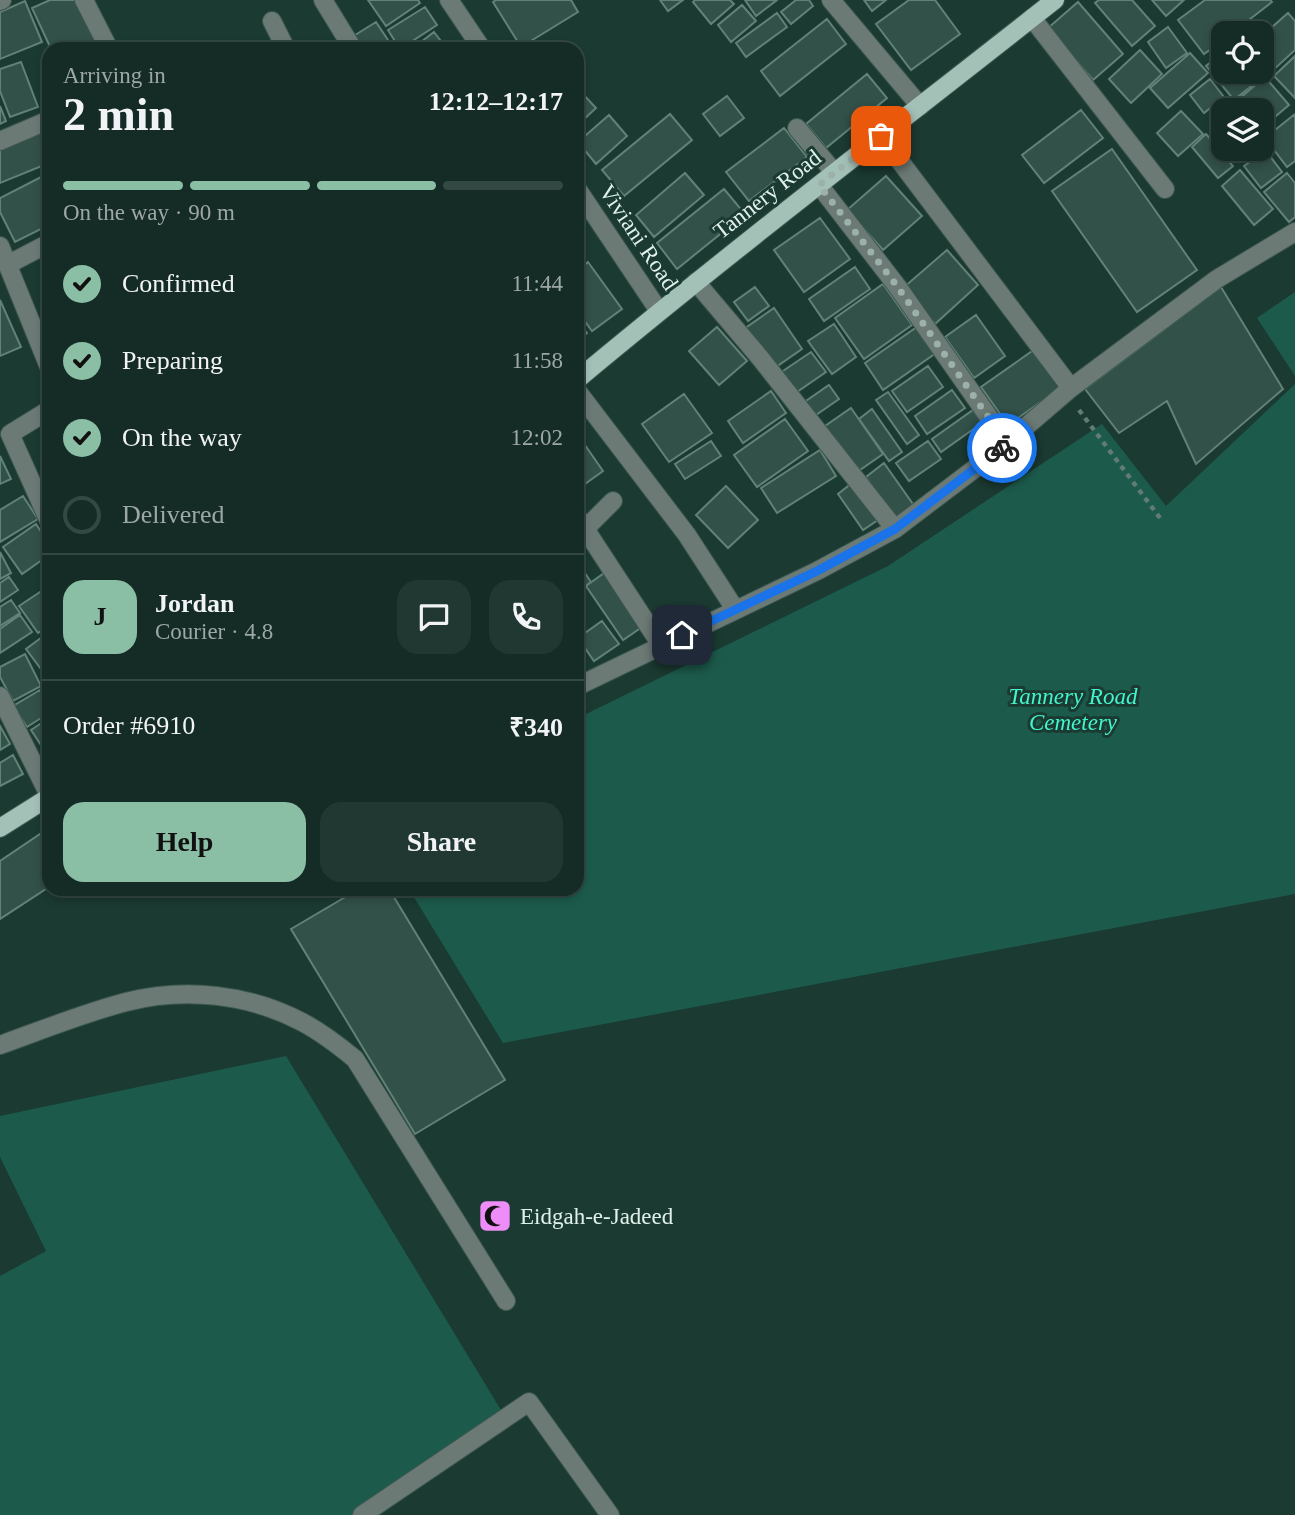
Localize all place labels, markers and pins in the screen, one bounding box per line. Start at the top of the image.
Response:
pin [851,106,911,166]
pin [652,605,712,665]
mosque icon: Eidgah-e-Jadeed [476,1197,514,1235]
place label: Eidgah-e-Jadeed [520,1204,674,1229]

